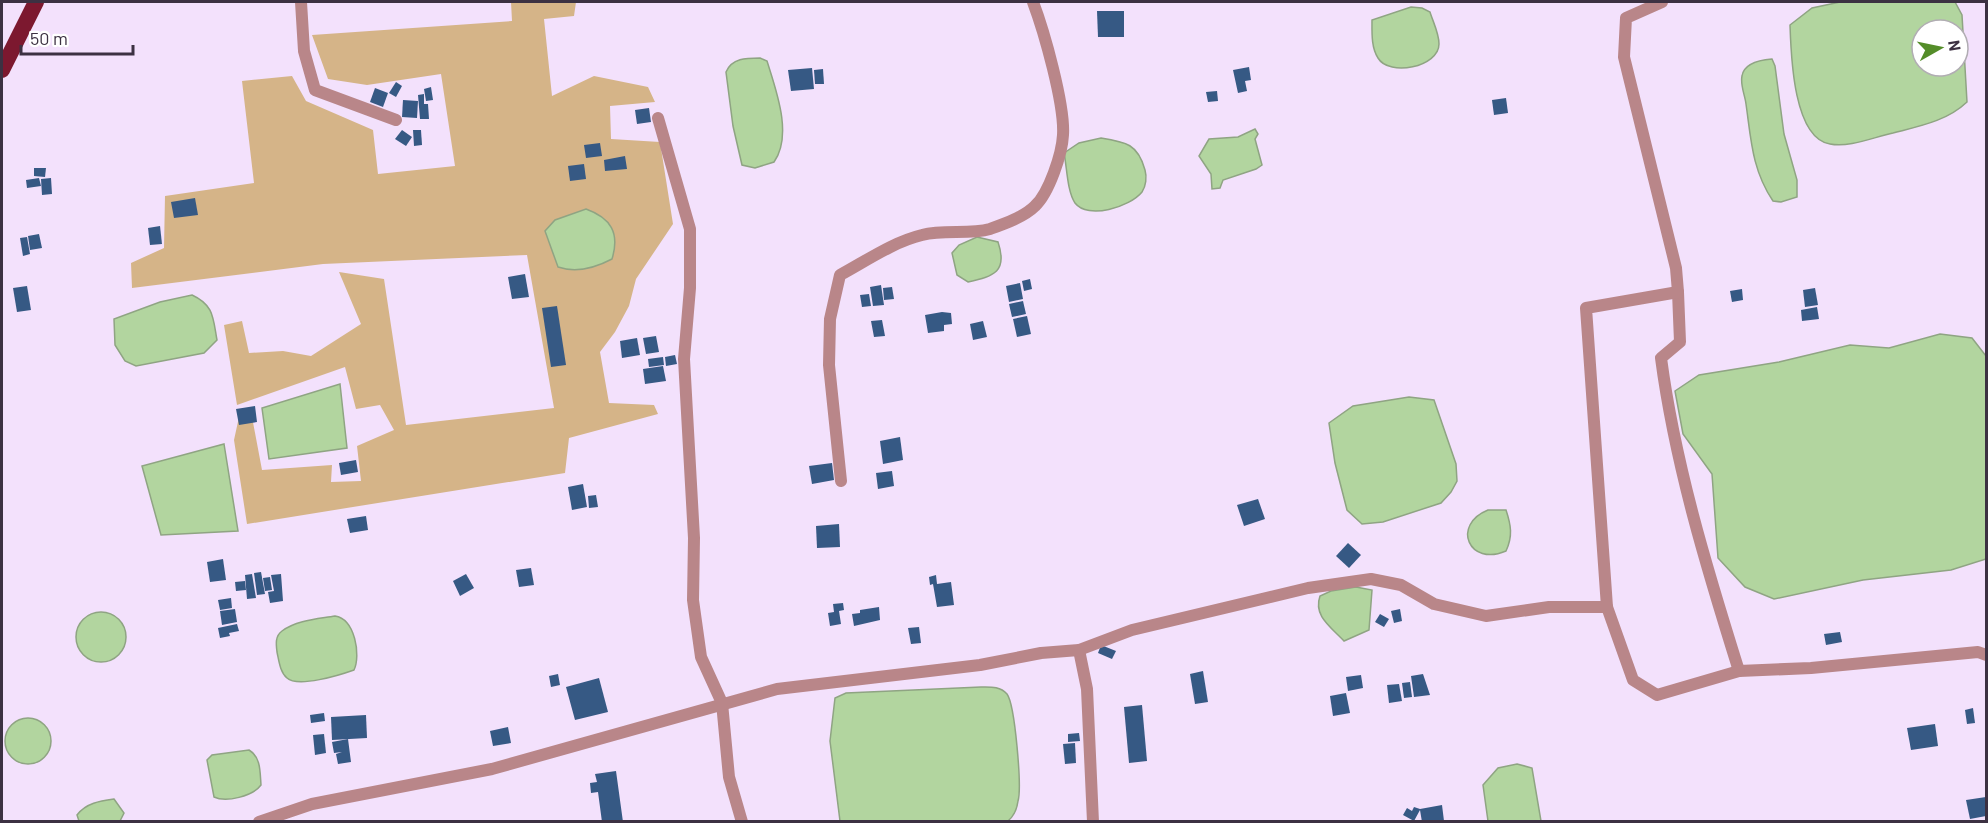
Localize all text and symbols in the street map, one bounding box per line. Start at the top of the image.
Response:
scale bar [21,18,134,56]
north arrow [1910,18,1970,78]
text: 50 m [30,27,68,49]
text: N [1945,39,1966,52]

